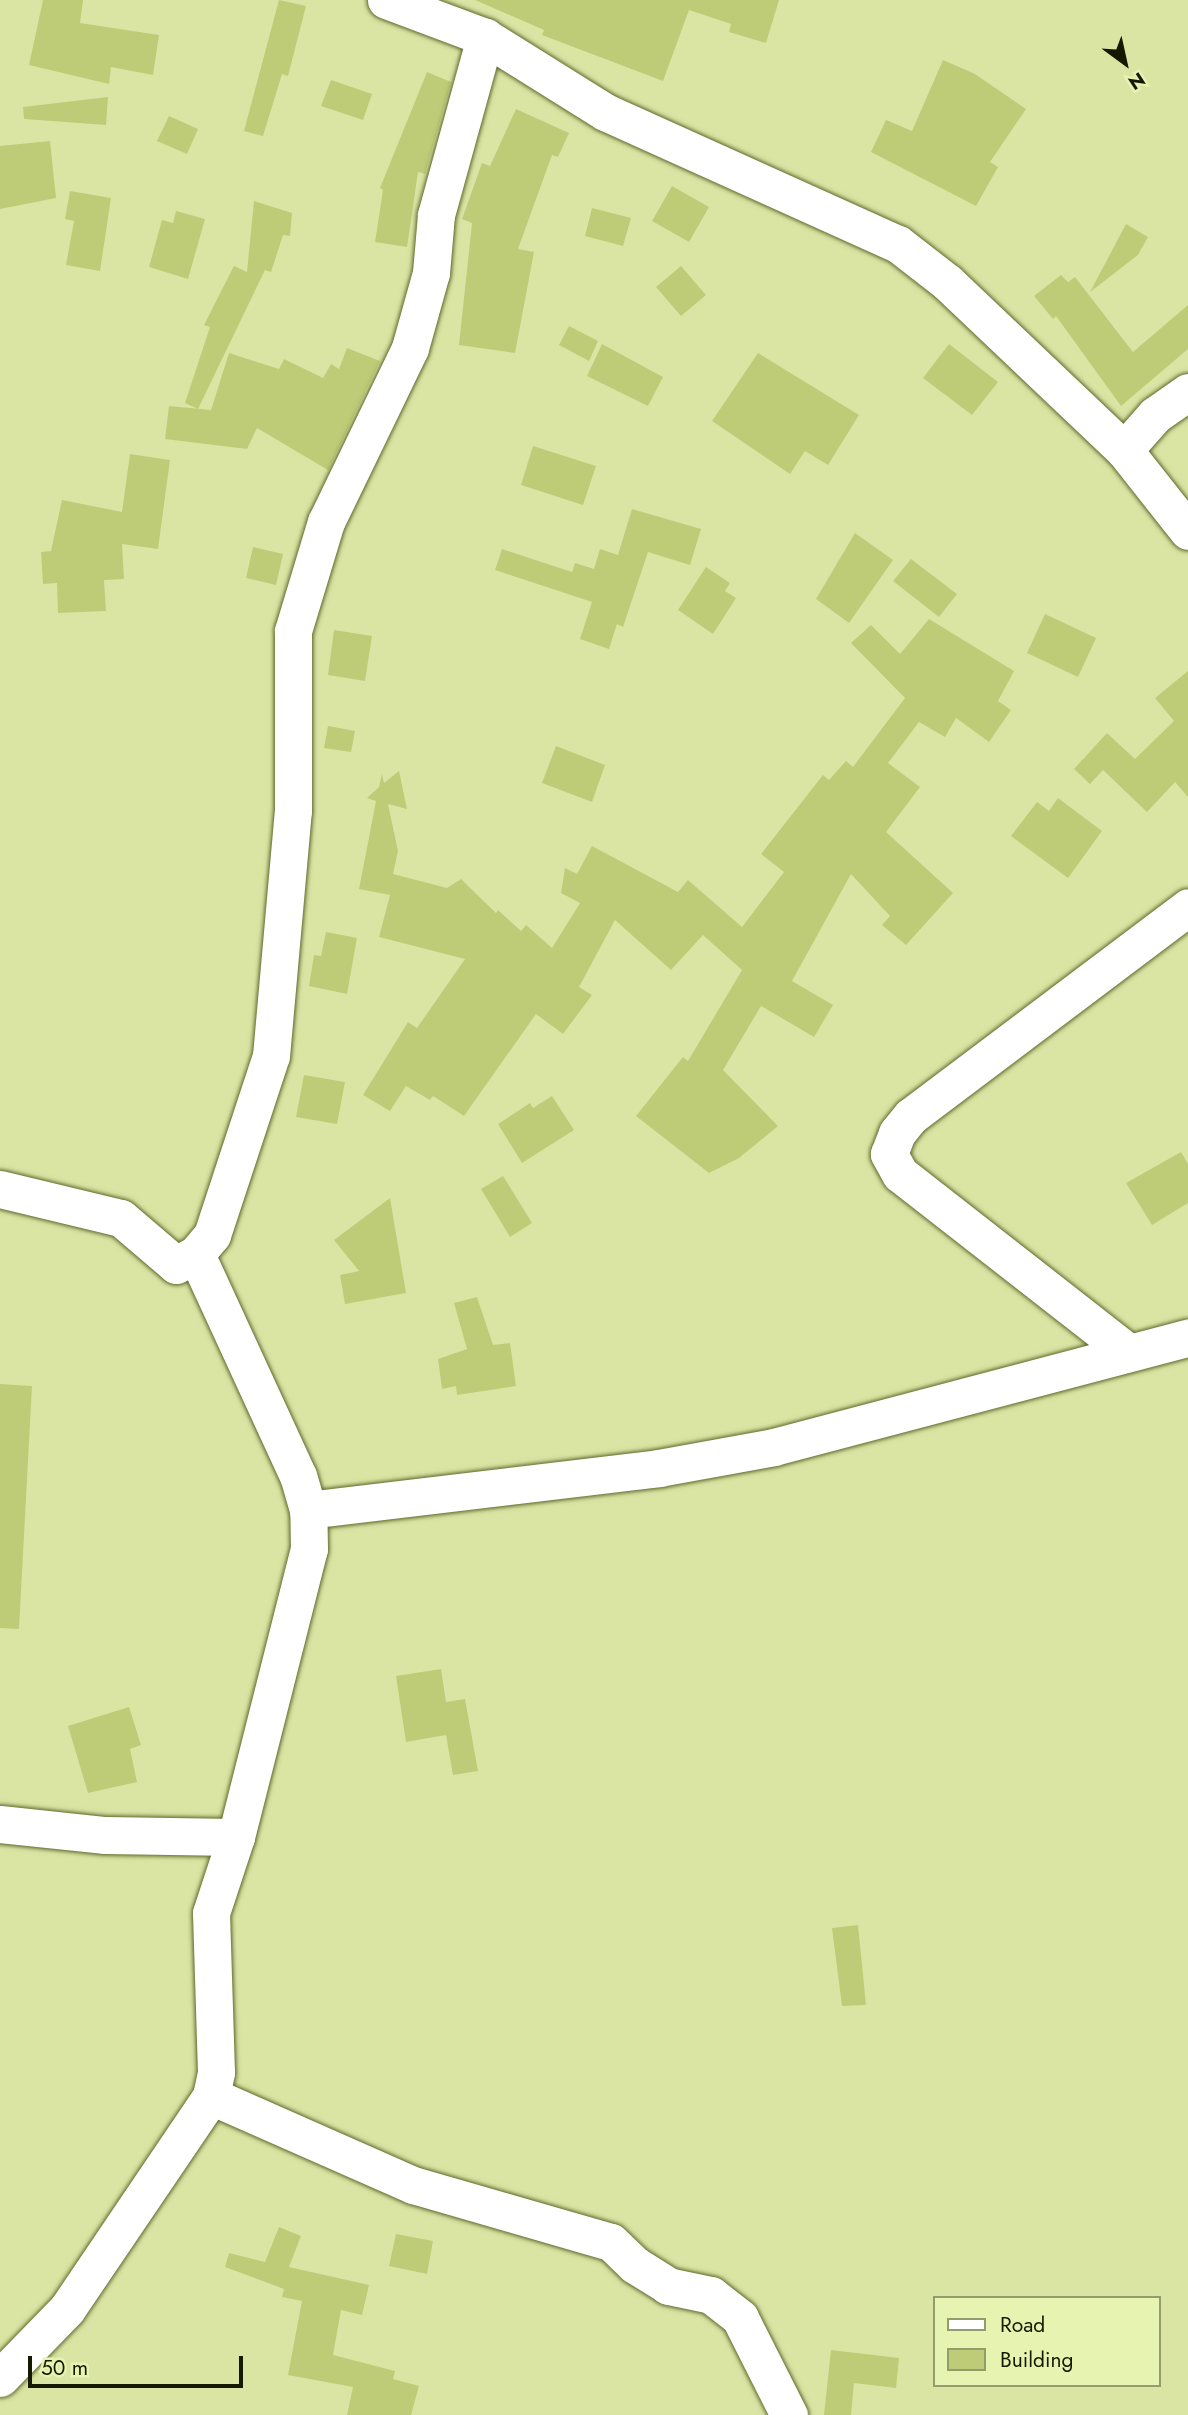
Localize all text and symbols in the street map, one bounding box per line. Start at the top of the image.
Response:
north arrow [1090,28,1160,98]
text: N [1123,66,1150,96]
legend [932,2296,1160,2387]
text: Road [1000,2310,1045,2340]
scale bar [32,2342,247,2386]
text: Building [1000,2345,1073,2375]
text: 50 m [41,2353,88,2383]

